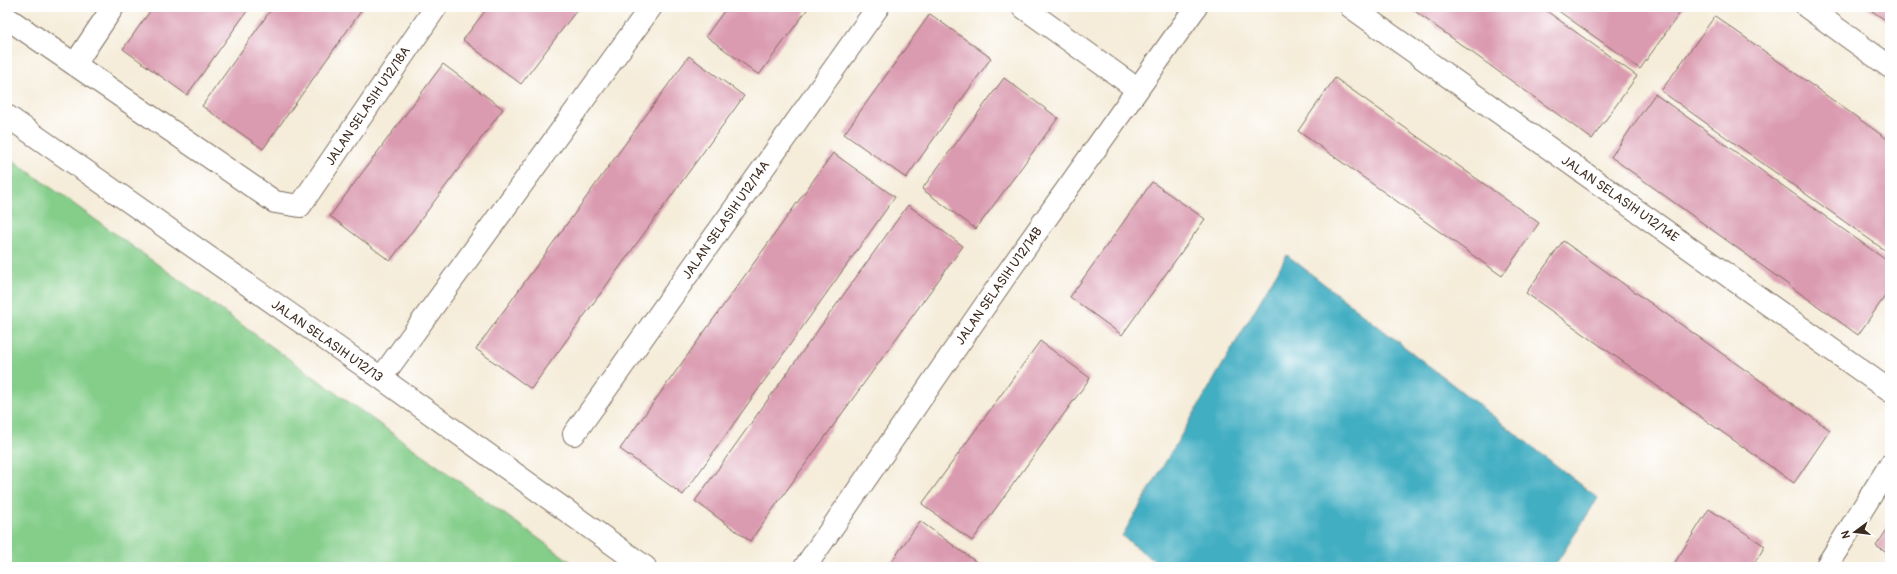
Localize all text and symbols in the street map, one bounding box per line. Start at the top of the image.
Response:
street label: JALAN SELASIH U12/18A [322,43,414,169]
street label: JALAN SELASIH U12/14E [1558,152,1682,246]
street label: JALAN SELASIH U12/14A [679,157,773,282]
street label: JALAN SELASIH U12/14B [952,224,1046,348]
street label: JALAN SELASIH U12/13 [268,296,386,386]
north arrow [1835,512,1875,552]
text: N [1838,529,1853,540]

